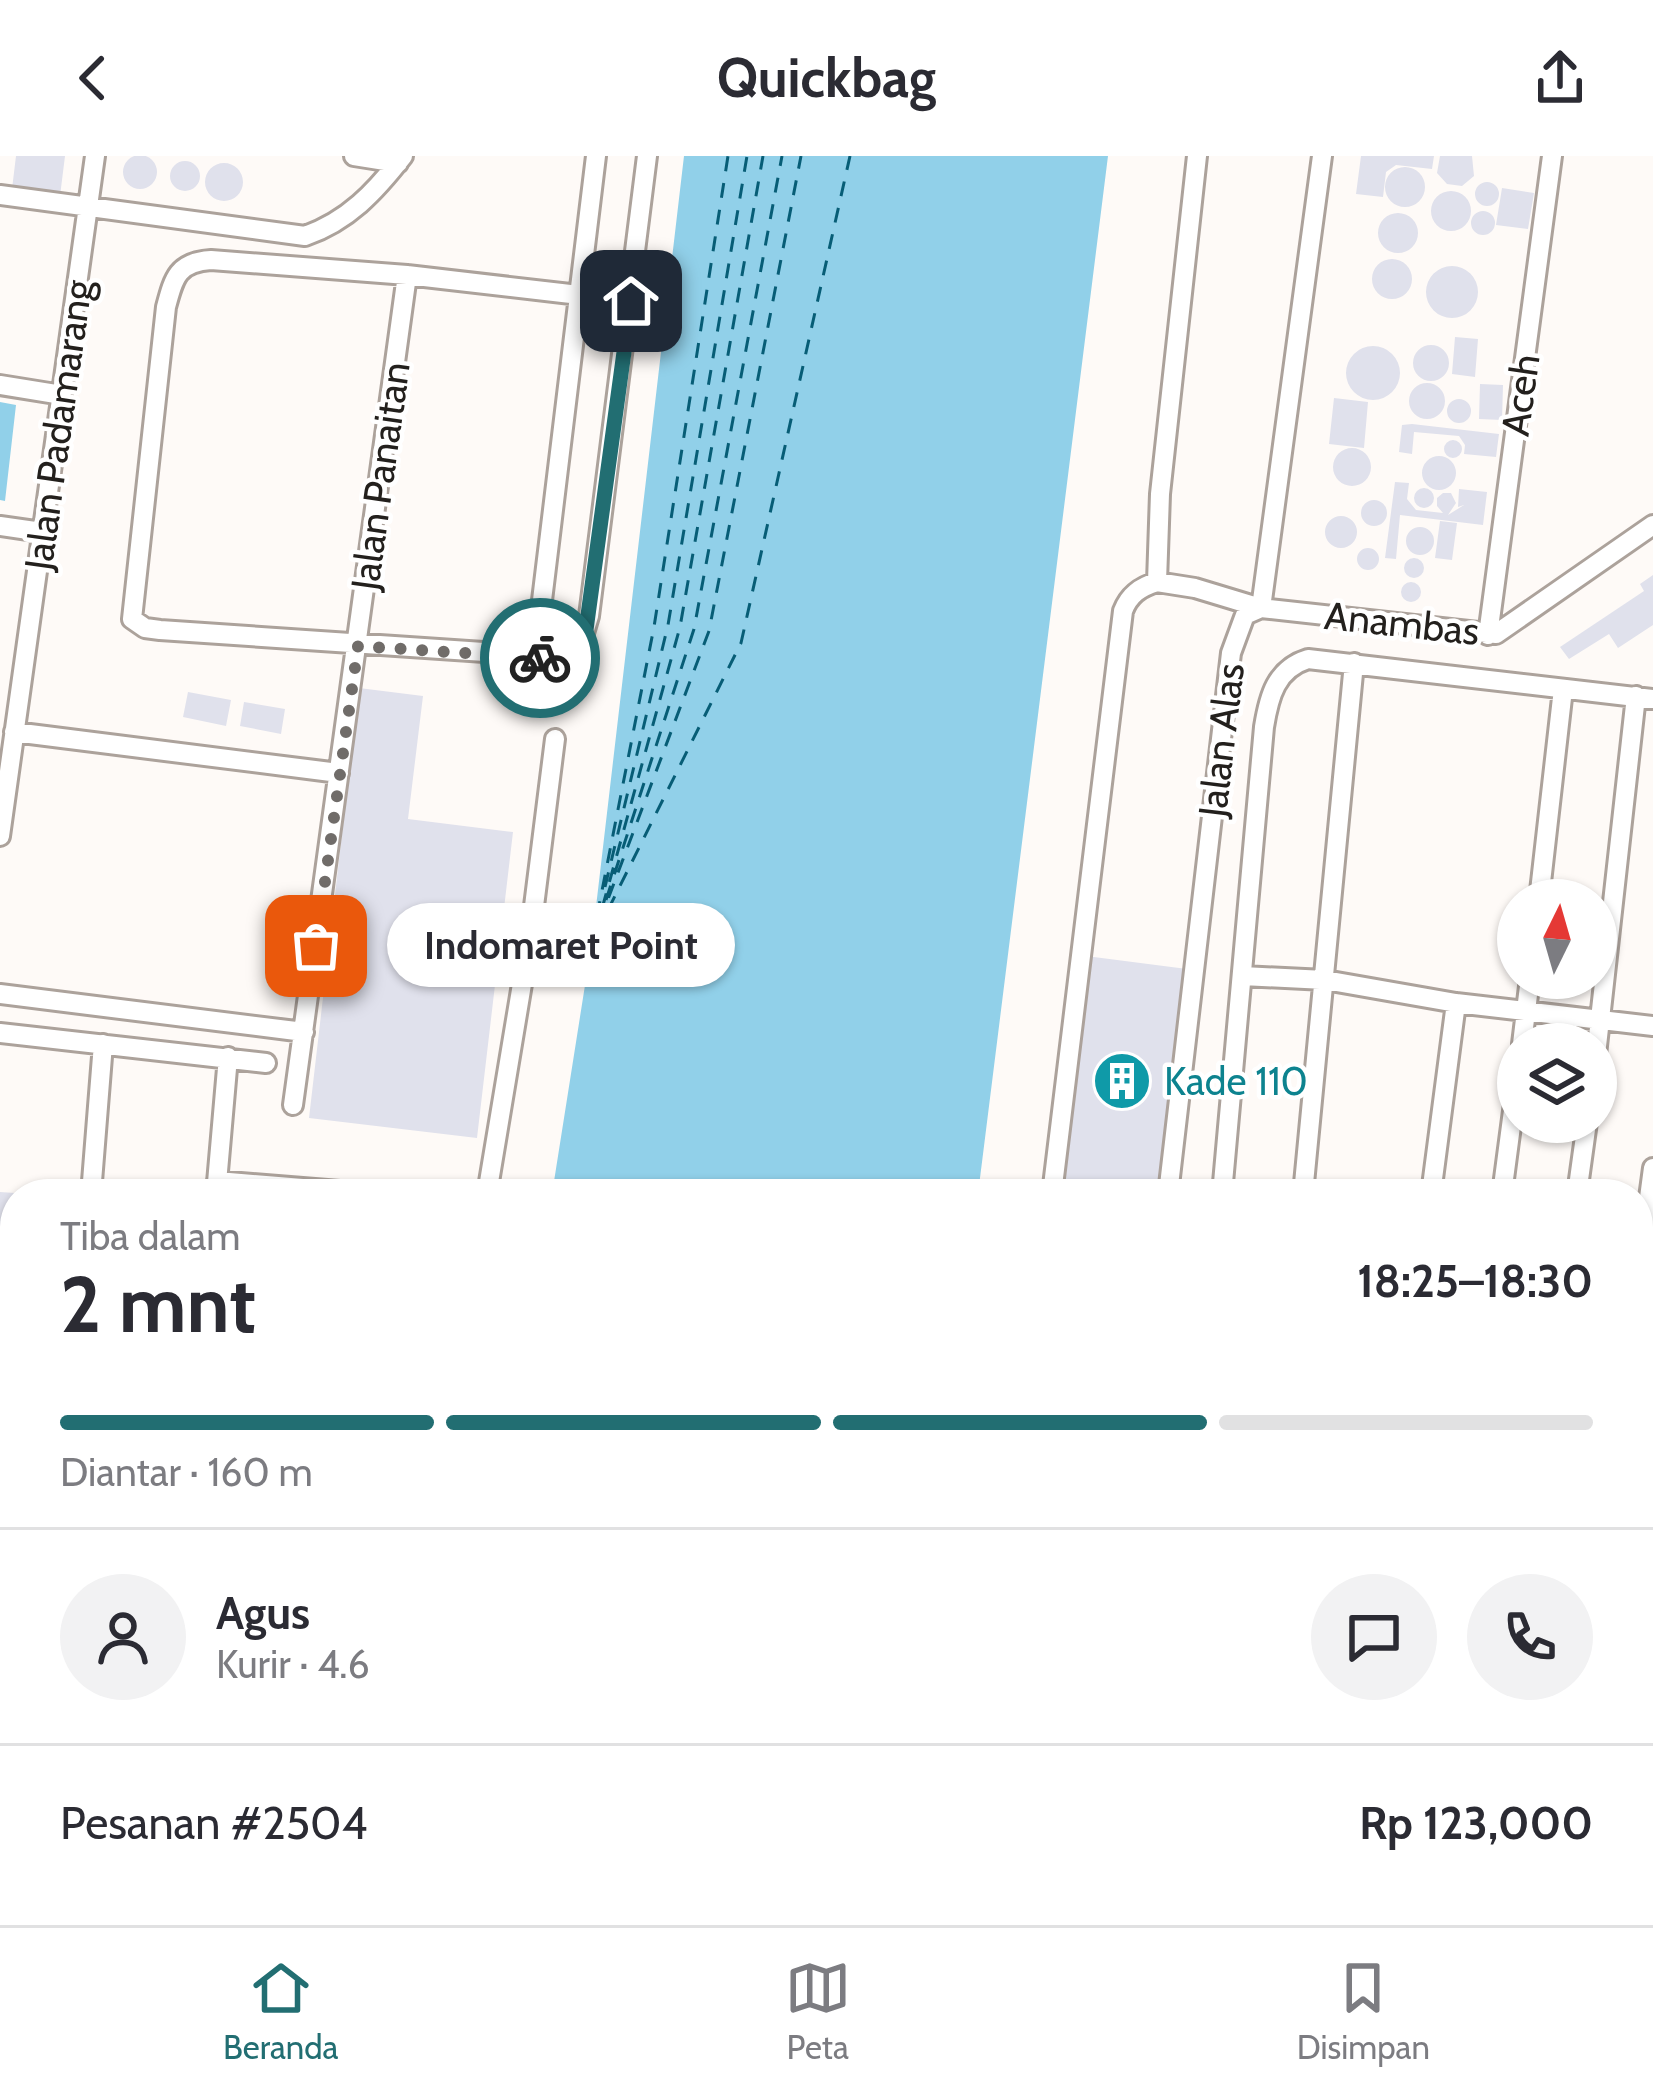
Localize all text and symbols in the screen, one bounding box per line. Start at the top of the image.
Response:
icon: back [60,45,126,111]
text: Quickbag [717,45,936,111]
icon: share [1527,45,1593,111]
pin [580,250,682,352]
icon: home [598,268,664,334]
street label: Jalan Padamarang [14,276,102,574]
street label: Aceh [1491,351,1549,439]
street label: Jalan Panaitan [340,359,420,594]
street label: Anambas [1322,591,1482,655]
courier [480,598,600,718]
icon: bike [507,625,573,691]
street label: Jalan Alas [1188,660,1254,821]
north arrow [1497,879,1617,999]
map controls [1497,879,1617,1143]
pin [265,895,367,997]
callout: Indomaret Point [388,904,736,988]
icon: bag [283,913,349,979]
text: Indomaret Point [424,921,698,969]
button: layers [1497,1023,1617,1143]
building icon: Kade 110 [1091,1050,1153,1112]
place label: Kade 110 [1164,1057,1308,1105]
text: Tiba dalam [60,1212,240,1260]
text: 18:25–18:30 [1357,1254,1593,1308]
text: 2 mnt [60,1257,256,1352]
text: Diantar · 160 m [60,1448,313,1496]
button: person [60,1574,186,1700]
button: chat [1311,1574,1437,1700]
button: phone [1467,1574,1593,1700]
text: Agus [216,1586,310,1640]
text: Kurir · 4.6 [216,1640,370,1688]
text: Pesanan #2504 [60,1796,368,1850]
text: Rp 123,000 [1359,1796,1593,1850]
tab: Beranda [223,1955,338,2067]
tab: Peta [785,1955,851,2067]
tab: Disimpan [1297,1955,1430,2067]

